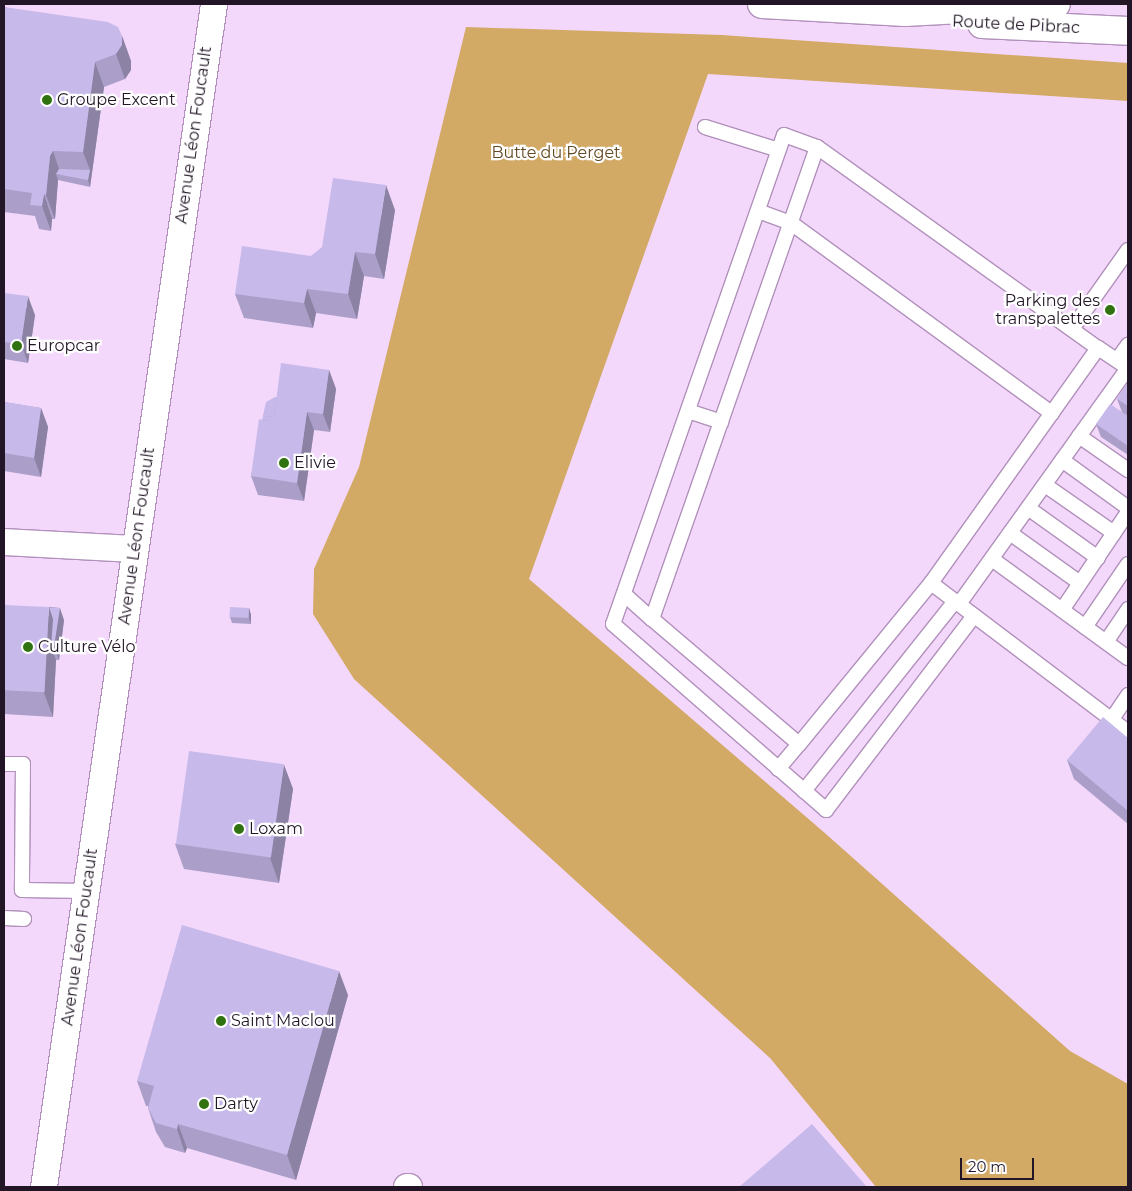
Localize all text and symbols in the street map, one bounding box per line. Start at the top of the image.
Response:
street label: Route de Pibrac [952,12,1080,38]
street label: Avenue Léon Foucault [172,45,216,225]
place label: Groupe Excent [57,90,176,110]
marker: Groupe Excent [41,94,53,106]
park label: Butte du Perget [491,143,621,163]
place label: Parking des transpalettes [996,291,1100,329]
marker: Parking des transpalettes [1104,304,1116,316]
place label: Europcar [27,336,100,356]
marker: Europcar [11,340,23,352]
street label: Avenue Léon Foucault [115,446,159,626]
place label: Elivie [294,453,336,473]
marker: Elivie [278,457,290,469]
place label: Culture Vélo [38,637,136,657]
marker: Culture Vélo [22,641,34,653]
place label: Loxam [249,819,303,839]
marker: Loxam [233,823,245,835]
street label: Avenue Léon Foucault [58,847,102,1027]
place label: Saint Maclou [231,1011,335,1031]
marker: Saint Maclou [215,1015,227,1027]
place label: Darty [214,1094,258,1114]
marker: Darty [198,1098,210,1110]
scale bar [962,1148,1036,1180]
text: 20 m [968,1157,1006,1176]

